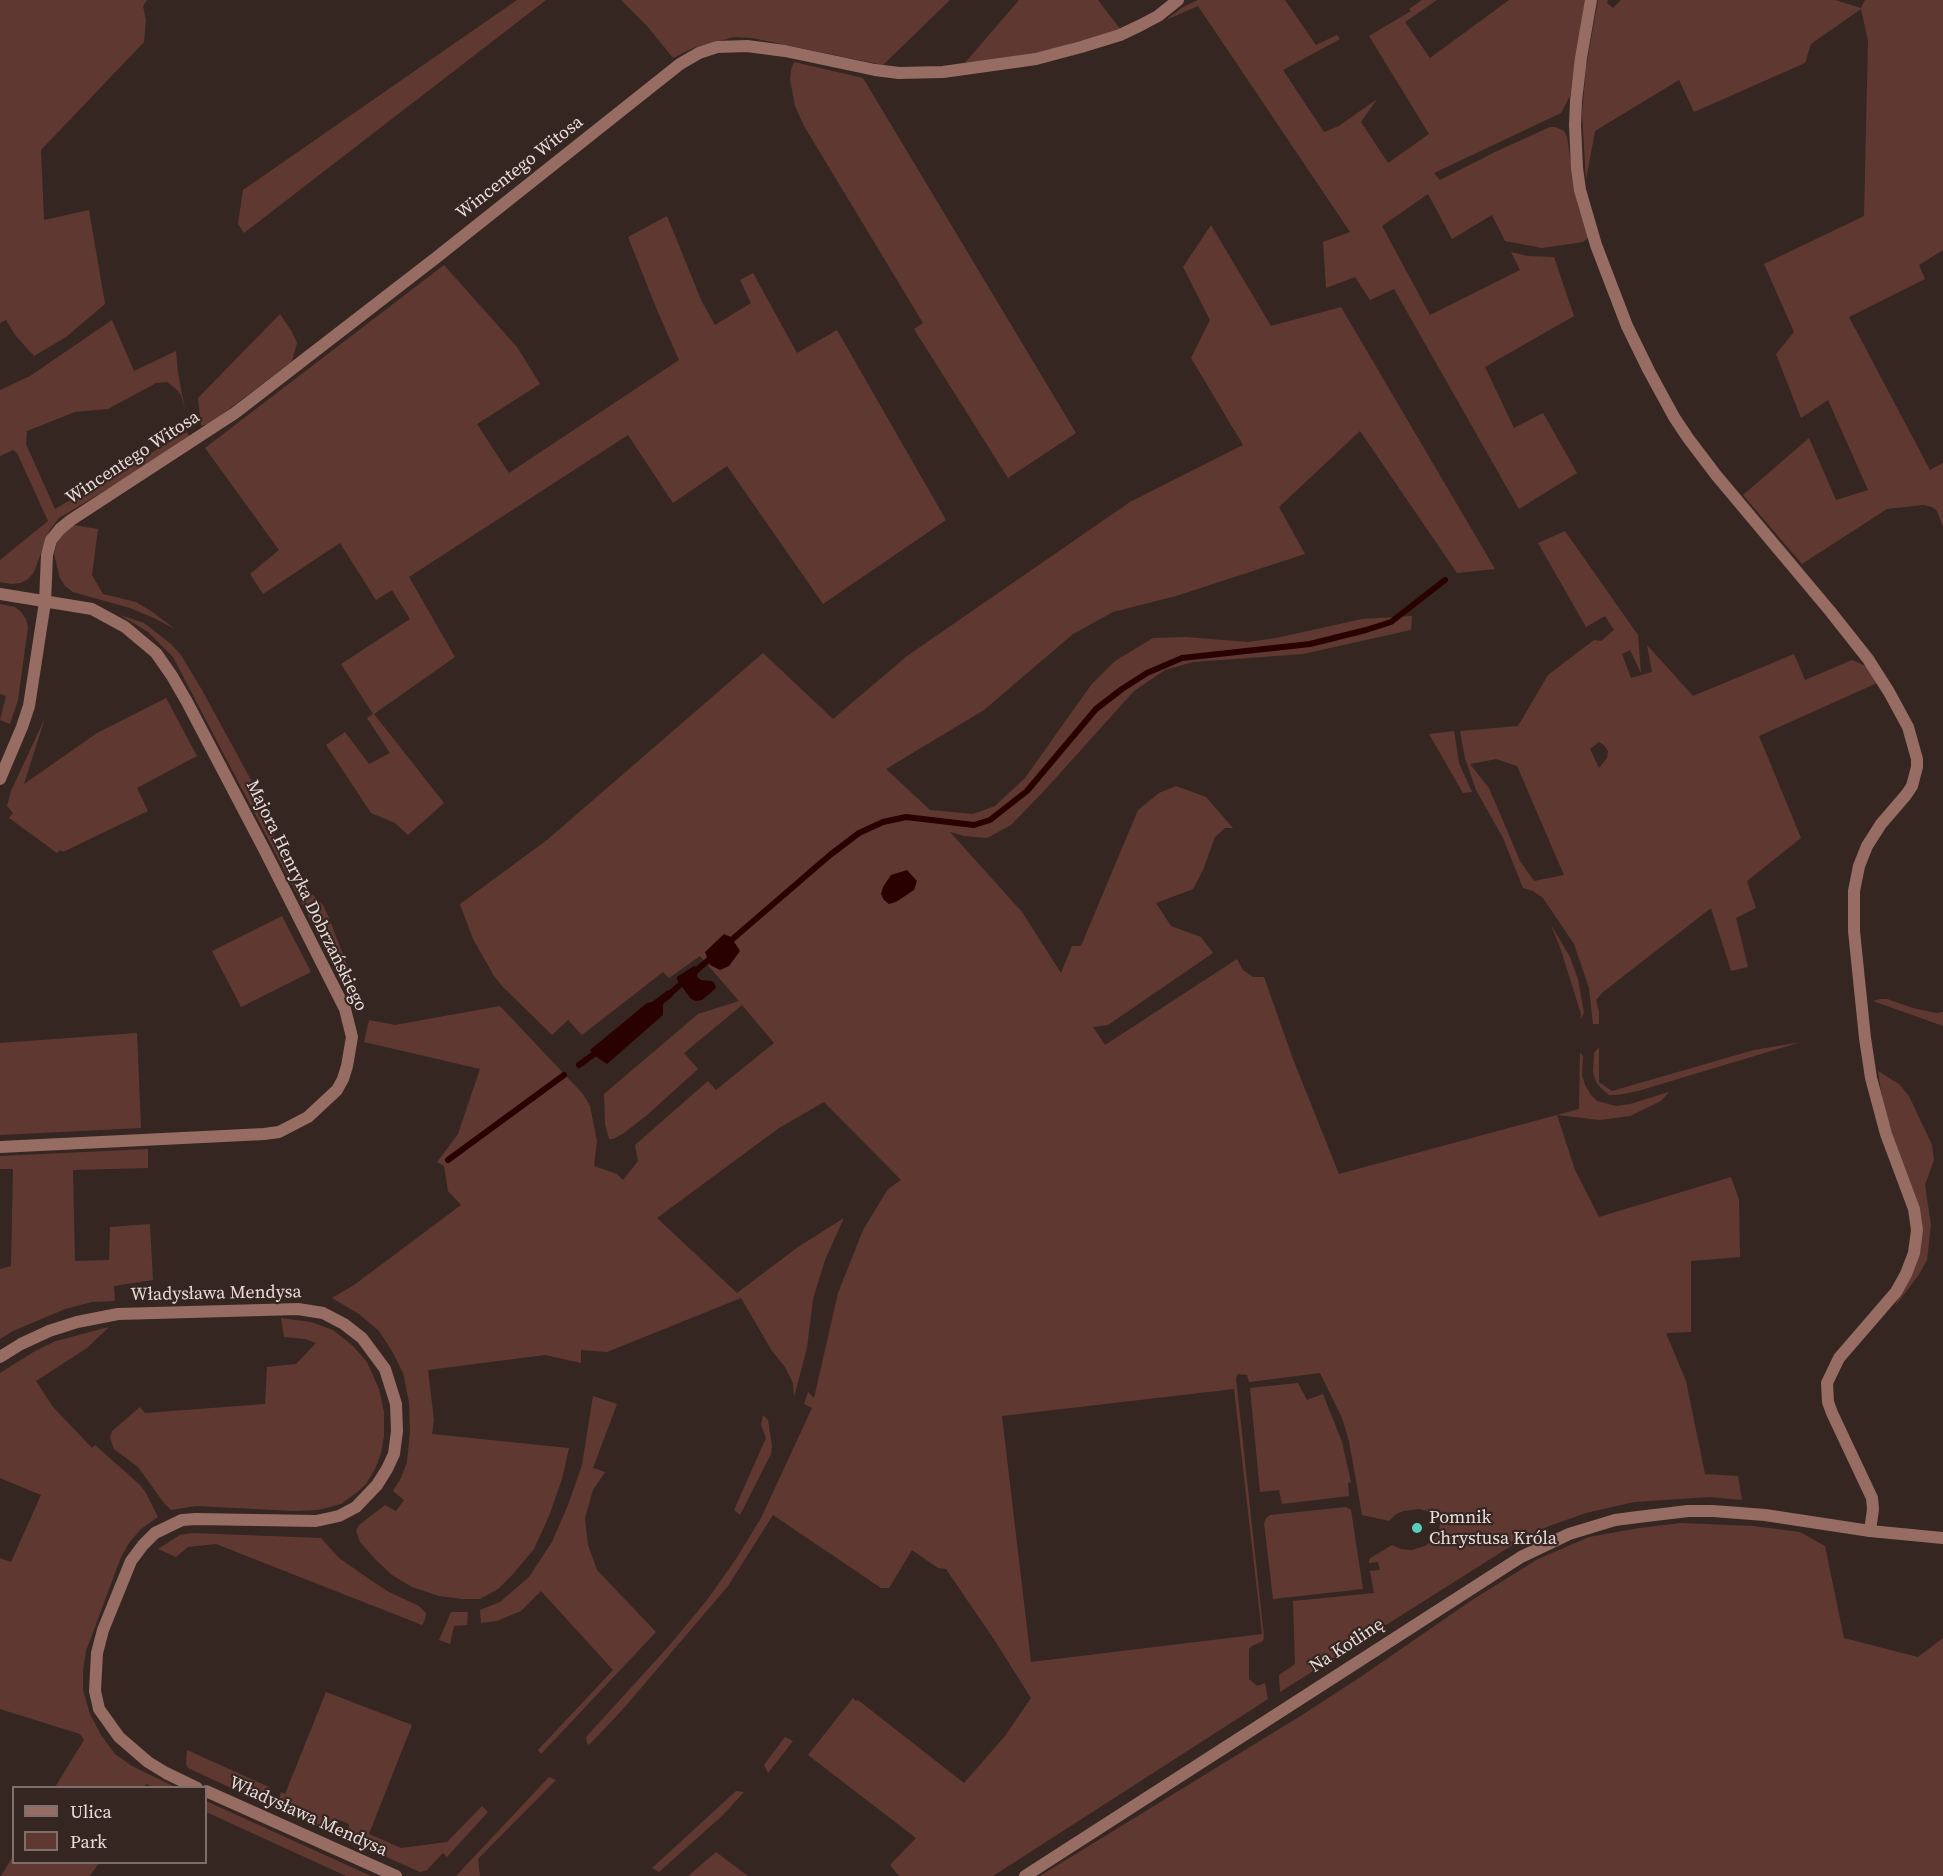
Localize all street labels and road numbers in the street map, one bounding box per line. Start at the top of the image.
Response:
street label: Wincentego Witosa [452,112,588,224]
street label: Wincentego Witosa [62,407,204,509]
street label: Majora Henryka Dobrzańskiego [241,777,371,1015]
street label: Władysława Mendysa [130,1282,302,1306]
street label: Na Kotlinę [1306,1614,1388,1678]
street label: Władysława Mendysa [225,1772,391,1862]

